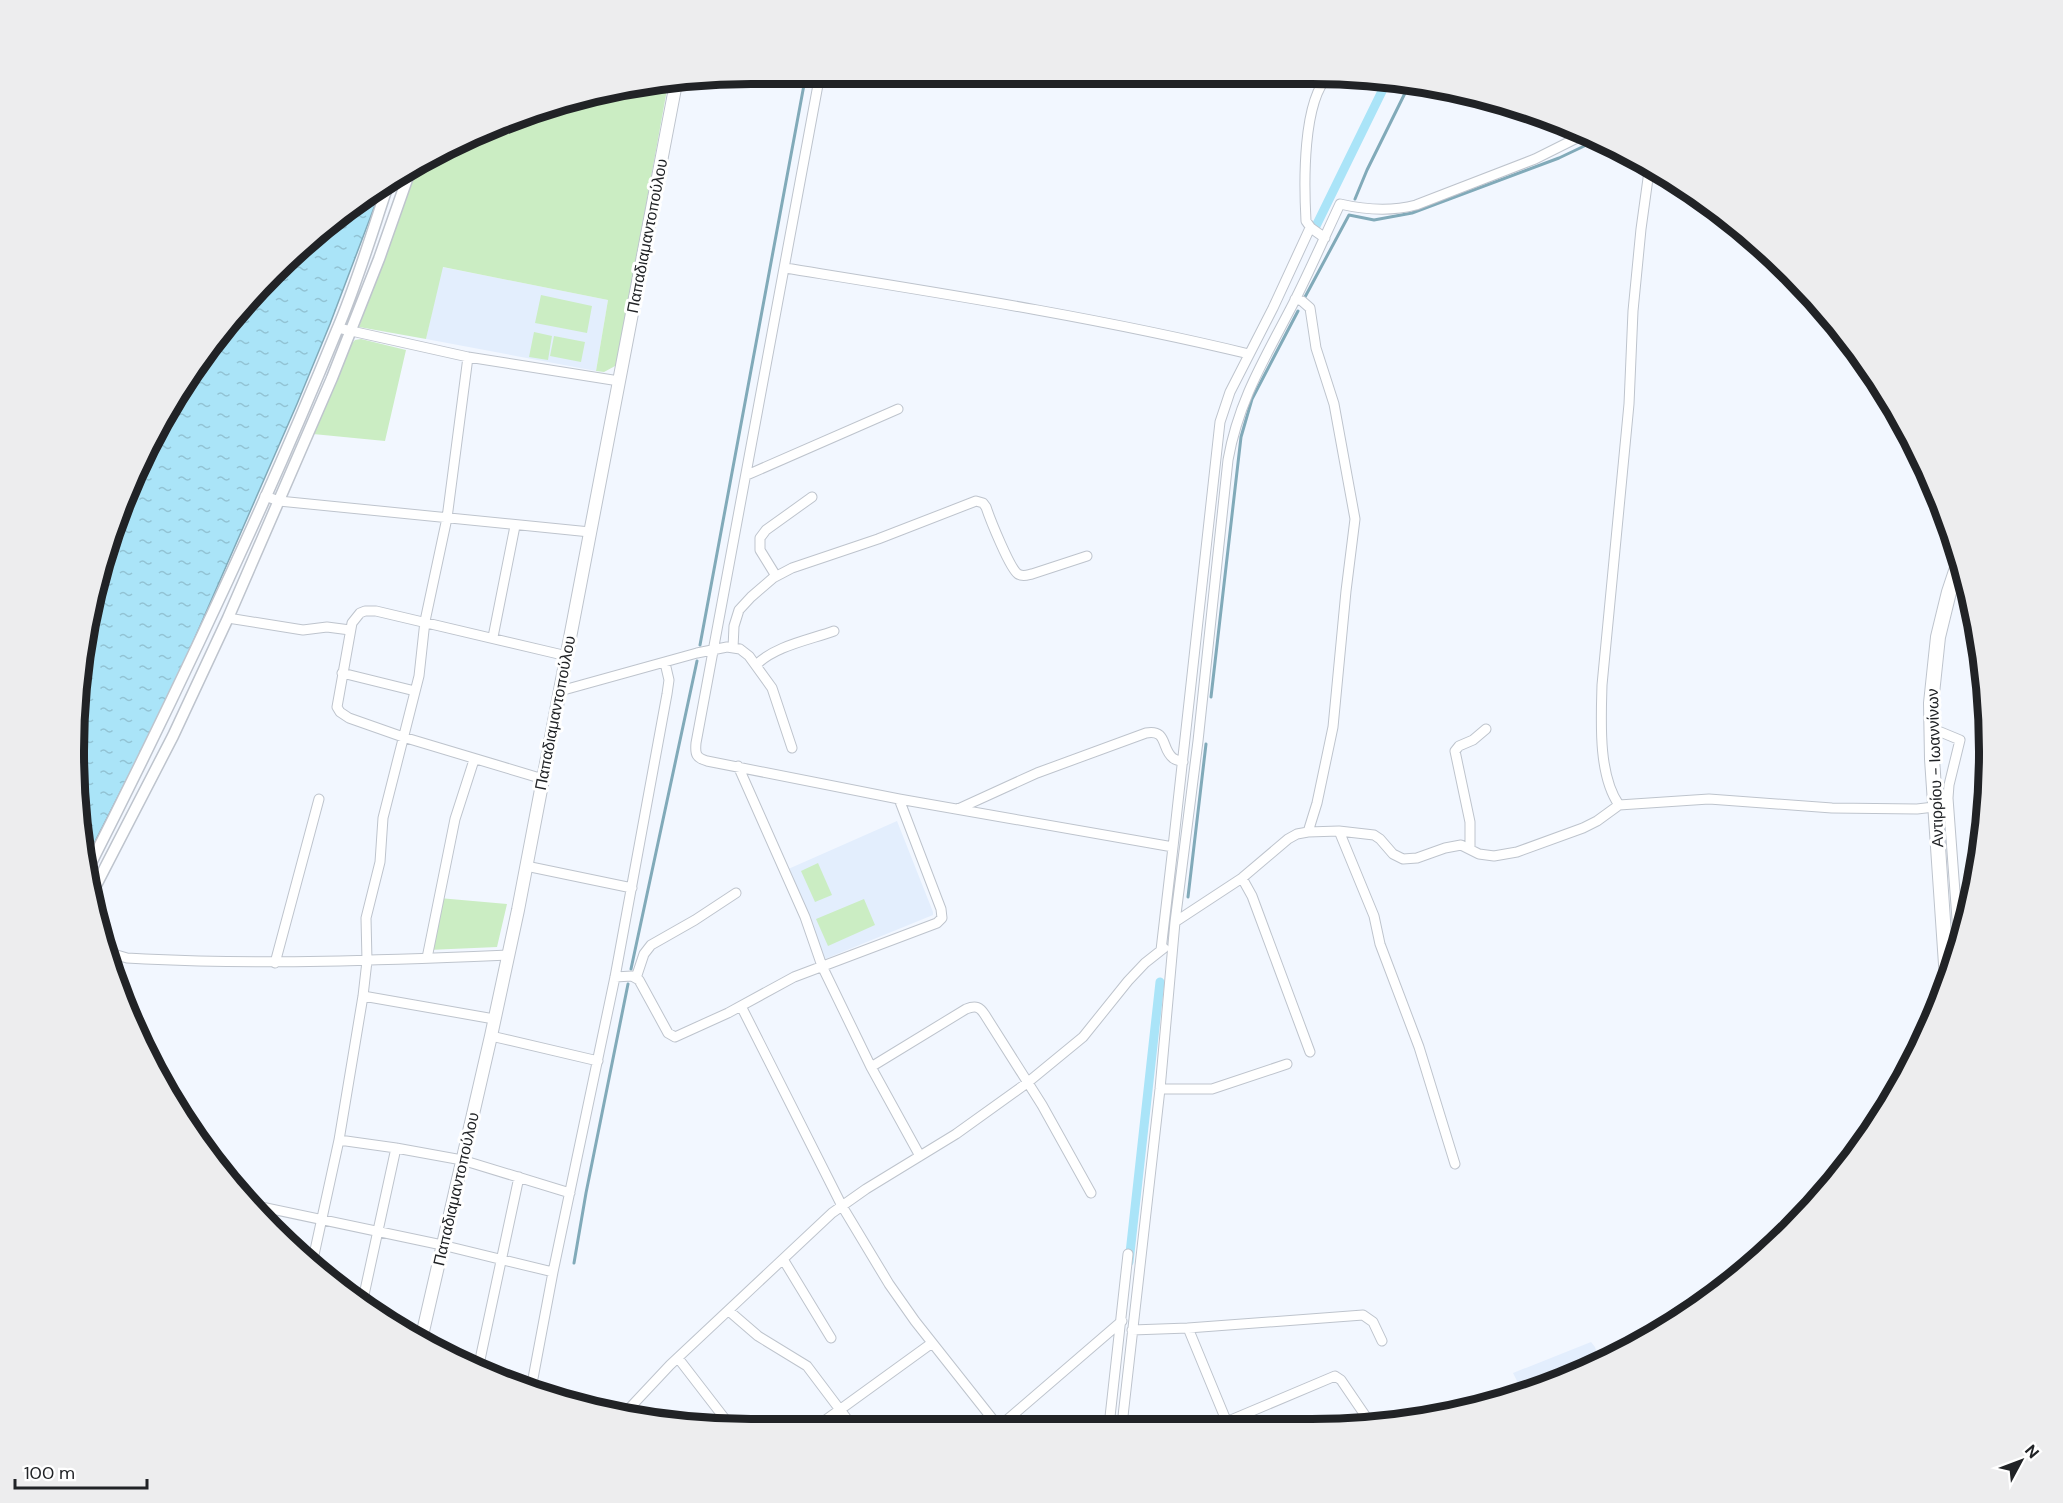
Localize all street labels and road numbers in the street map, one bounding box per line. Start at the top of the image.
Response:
street label: Παπαδιαμαντοπούλου [622,157,672,315]
street label: Παπαδιαμαντοπούλου [530,634,580,792]
street label: Αντιρρίου - Ιωαννίνων [1922,688,1948,848]
street label: Παπαδιαμαντοπούλου [428,1110,484,1268]

